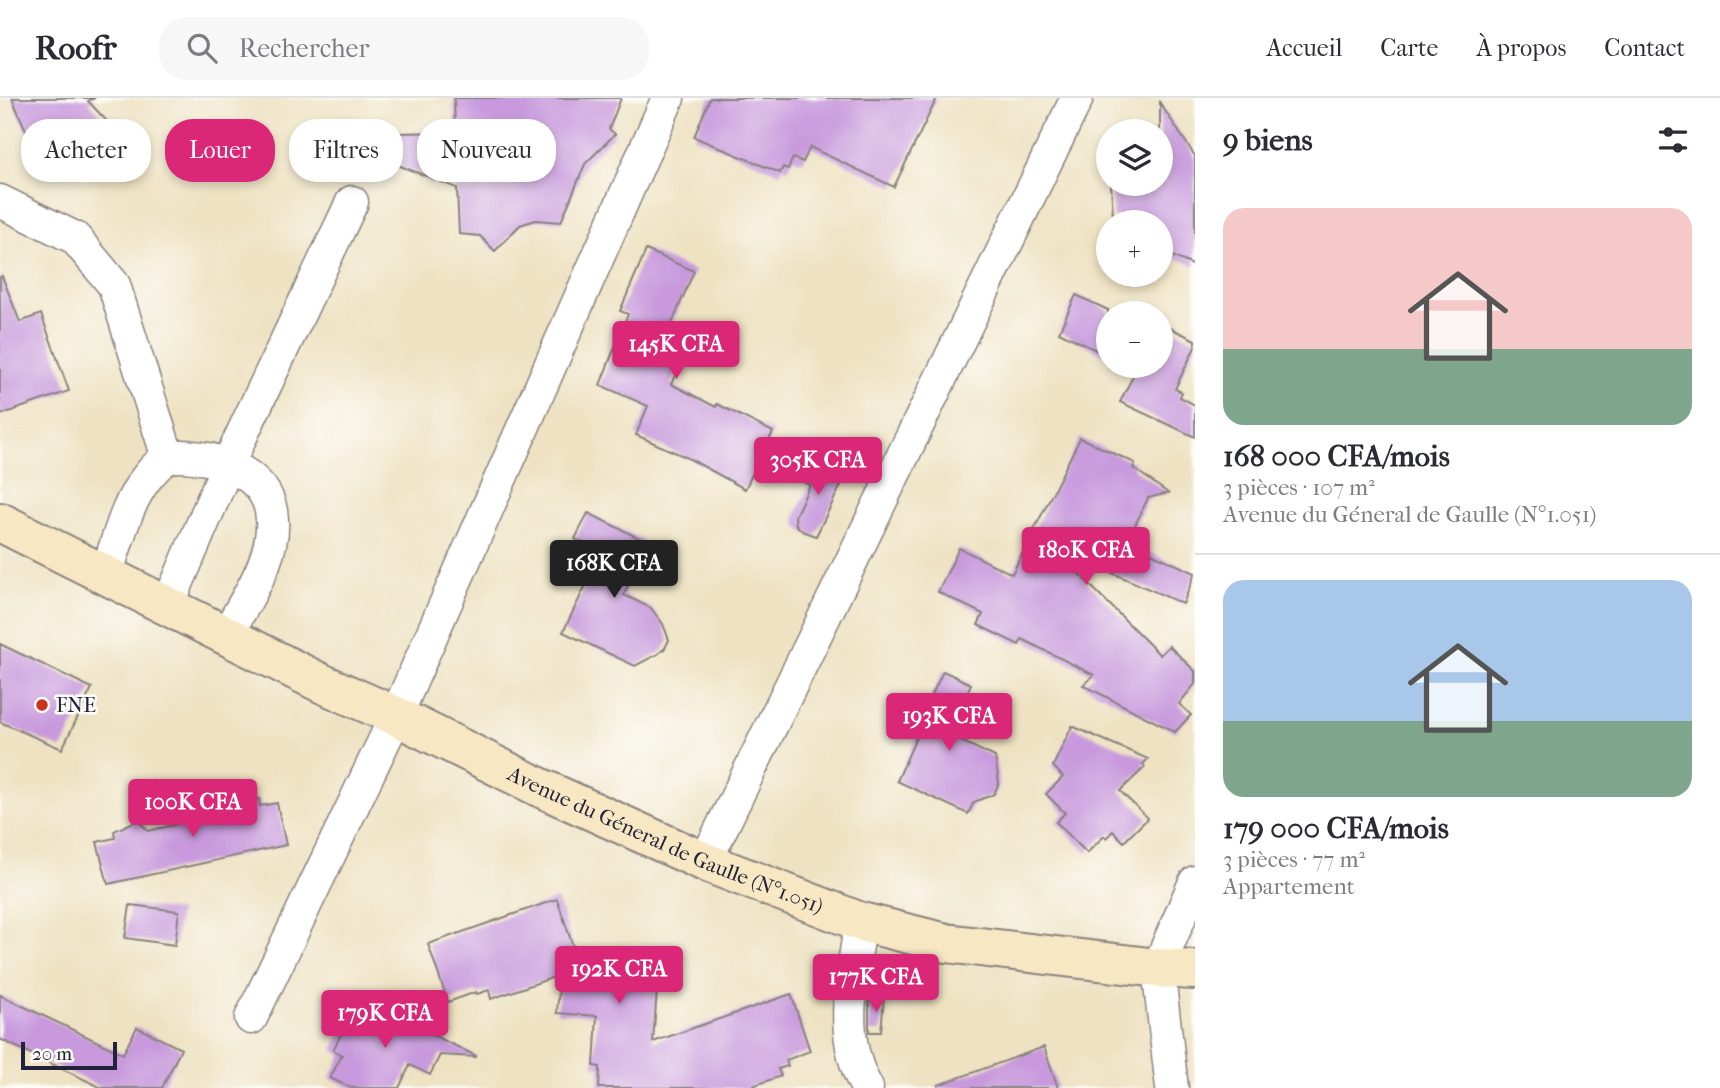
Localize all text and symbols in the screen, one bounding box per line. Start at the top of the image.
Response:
search box [159,17,649,80]
text: Roofr [35,29,117,68]
icon: search [183,29,221,67]
text: Rechercher [239,33,369,64]
text: Accueil [1267,34,1342,62]
text: Carte [1380,34,1438,62]
text: À propos [1476,34,1566,62]
text: Contact [1604,34,1685,62]
chip: Acheter [21,119,151,182]
chip: Louer [165,119,275,182]
chip: Filtres [289,119,403,182]
chip: Nouveau [417,119,556,182]
map controls [1096,119,1173,378]
button: layers [1096,119,1173,196]
icon: filters [1654,121,1692,159]
text: 9 biens [1223,123,1313,158]
button: + [1096,210,1173,287]
icon: home [1395,253,1521,379]
button: − [1096,301,1173,378]
pin: 145K CFA [604,322,748,381]
text: 145K CFA [628,330,724,357]
pin: 305K CFA [746,438,890,497]
text: 168 000 CFA/mois [1223,439,1450,474]
text: 305K CFA [770,446,866,473]
text: 3 pièces · 107 m² [1223,474,1375,501]
text: Avenue du Géneral de Gaulle (N°1.051) [1223,501,1596,528]
pin: 180K CFA [1014,528,1158,587]
text: 180K CFA [1038,536,1134,563]
pin: 168K CFA [542,540,686,600]
text: 168K CFA [566,549,662,576]
icon: home [1395,625,1521,751]
place label: FNE [56,693,96,717]
pin: 193K CFA [877,694,1021,753]
marker: FNE [34,697,50,713]
text: 193K CFA [902,702,996,729]
street label: Avenue du Géneral de Gaulle (N°1.051) [503,761,827,918]
pin: 100K CFA [121,780,265,839]
text: 100K CFA [144,788,242,815]
text: 179 000 CFA/mois [1223,811,1449,846]
text: 3 pièces · 77 m² [1223,846,1365,873]
text: Appartement [1223,873,1355,900]
pin: 192K CFA [547,946,691,1006]
pin: 177K CFA [804,954,948,1014]
text: 192K CFA [571,955,667,982]
text: 177K CFA [829,963,923,990]
pin: 179K CFA [313,990,457,1050]
text: 179K CFA [337,999,433,1026]
scale bar [21,1039,117,1071]
text: 20 m [32,1043,72,1065]

